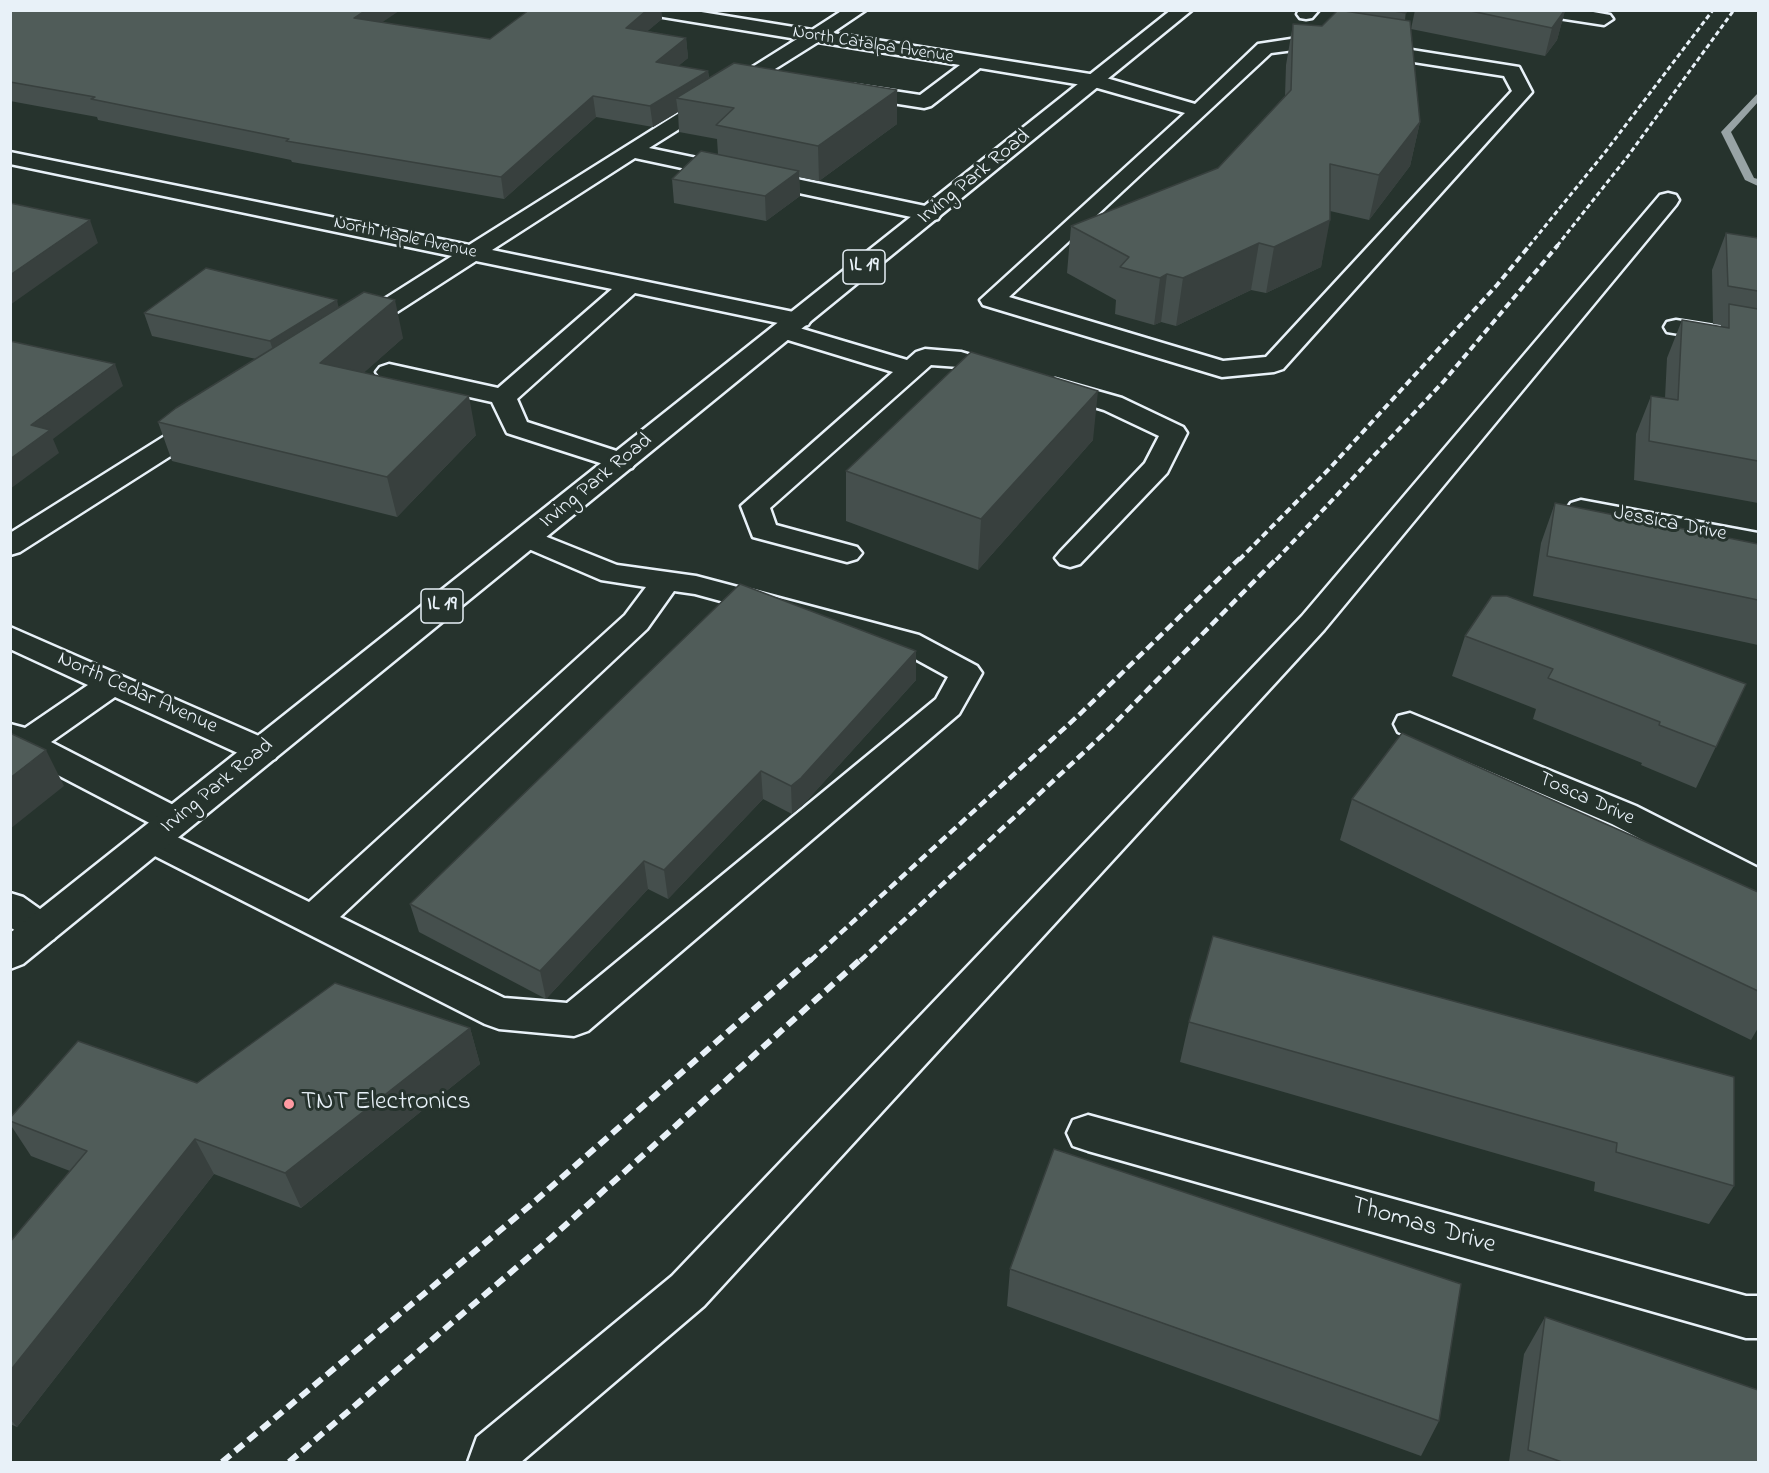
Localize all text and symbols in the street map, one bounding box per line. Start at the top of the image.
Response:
street label: North Catalpa Avenue [791,23,955,69]
street label: Irving Park Road [914,125,1036,231]
street label: North Maple Avenue [332,213,478,265]
road number: IL 19 [843,250,885,284]
street label: Irving Park Road [536,429,658,535]
street label: Jessica Drive [1611,502,1729,548]
road number: IL 19 [421,589,463,623]
street label: North Cedar Avenue [53,647,221,741]
street label: Irving Park Road [157,734,279,840]
street label: Tosca Drive [1534,768,1638,832]
place label: TNT Electronics [301,1088,471,1120]
marker: TNT Electronics [282,1097,296,1111]
street label: Thomas Drive [1347,1191,1499,1263]

